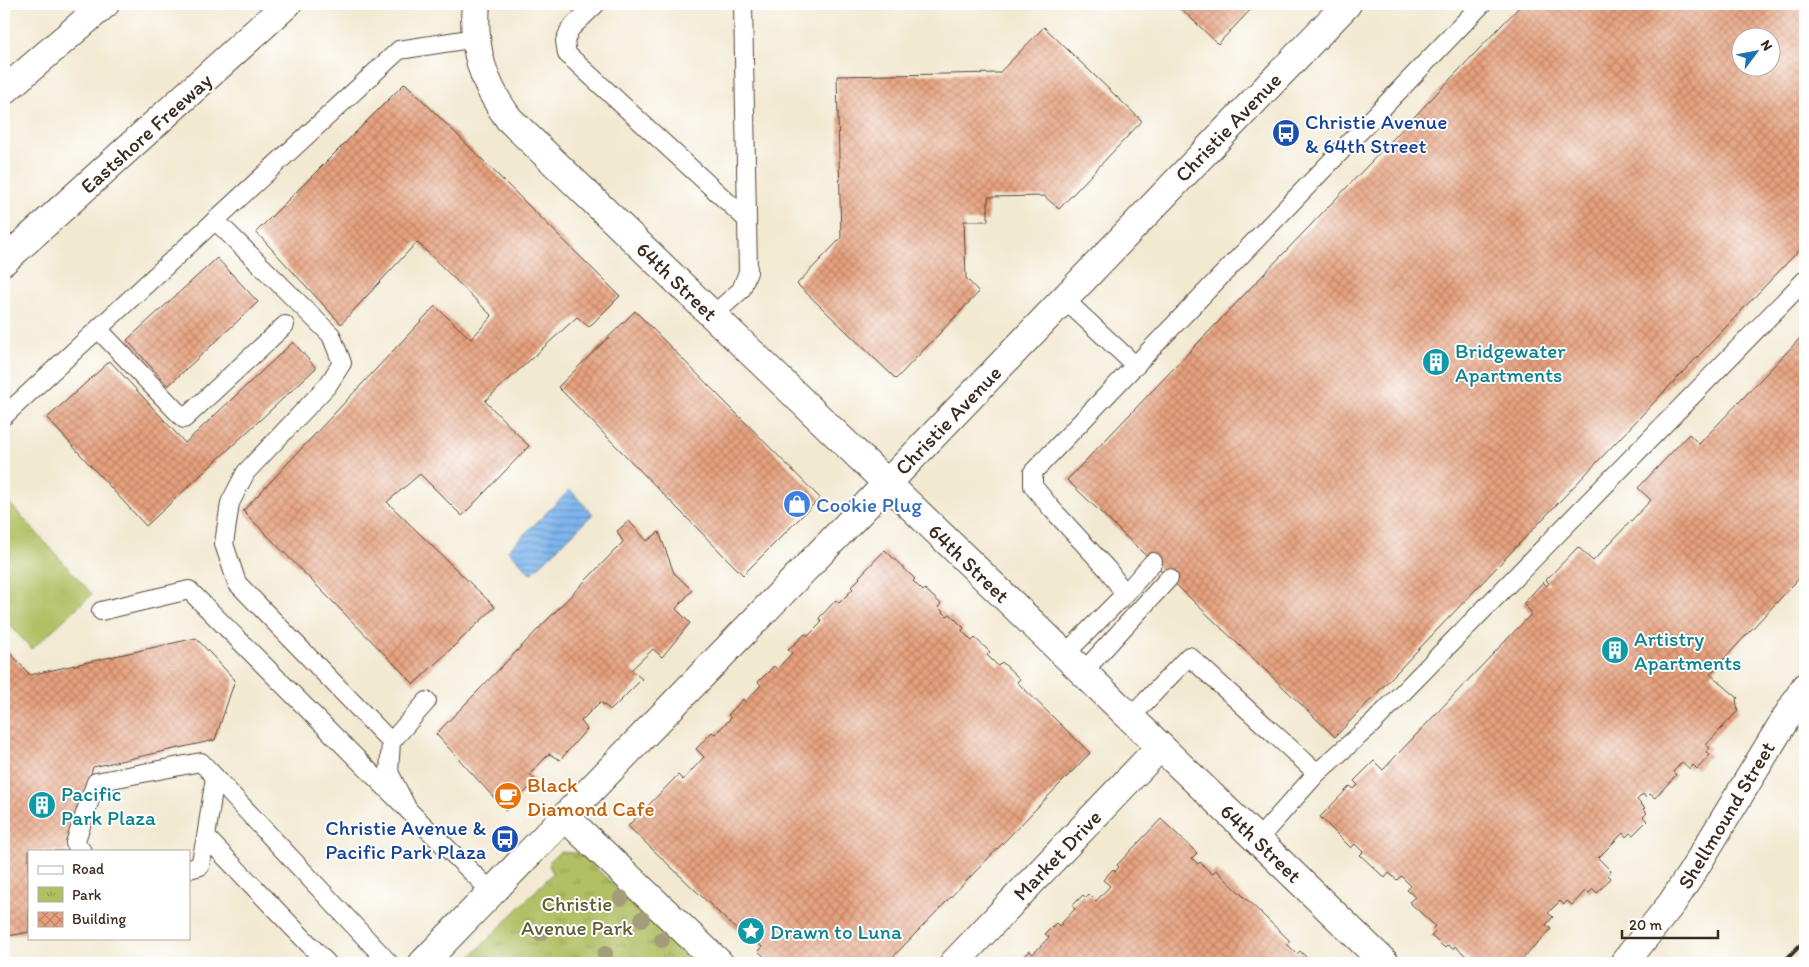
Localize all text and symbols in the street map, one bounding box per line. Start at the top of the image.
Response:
north arrow [1732,28,1782,78]
text: N [1757,37,1776,54]
street label: Eastshore Freeway [75,67,217,199]
street label: Christie Avenue [1170,67,1286,187]
place label: Christie Avenue & 64th Street [1305,109,1447,158]
bus stop icon: Christie Avenue & 64th Street [1271,118,1301,148]
street label: 64th Street [631,236,723,326]
place label: Bridgewater Apartments [1455,338,1566,387]
building icon: Bridgewater Apartments [1421,347,1451,377]
street label: Christie Avenue [890,360,1006,480]
shop icon: Cookie Plug [782,489,812,519]
place label: Cookie Plug [816,492,922,517]
street label: 64th Street [923,518,1015,608]
place label: Artistry Apartments [1634,626,1741,675]
building icon: Artistry Apartments [1600,635,1630,665]
street label: Shellmound Street [1672,737,1780,893]
place label: Black Diamond Cafe [527,772,654,821]
place label: Pacific Park Plaza [61,781,156,830]
cafe icon: Black Diamond Cafe [493,781,523,811]
building icon: Pacific Park Plaza [27,790,57,820]
street label: 64th Street [1215,798,1307,888]
street label: Market Drive [1008,804,1106,906]
place label: Christie Avenue & Pacific Park Plaza [325,815,486,864]
bus stop icon: Christie Avenue & Pacific Park Plaza [490,824,520,854]
legend [28,850,190,940]
text: Road [72,860,105,878]
text: Park [72,886,102,904]
park label: Christie Avenue Park [521,891,633,940]
scale bar [1622,907,1718,939]
text: Building [72,910,126,928]
place icon: Drawn to Luna [736,916,766,946]
text: 20 m [1629,916,1663,934]
place label: Drawn to Luna [770,919,902,944]

